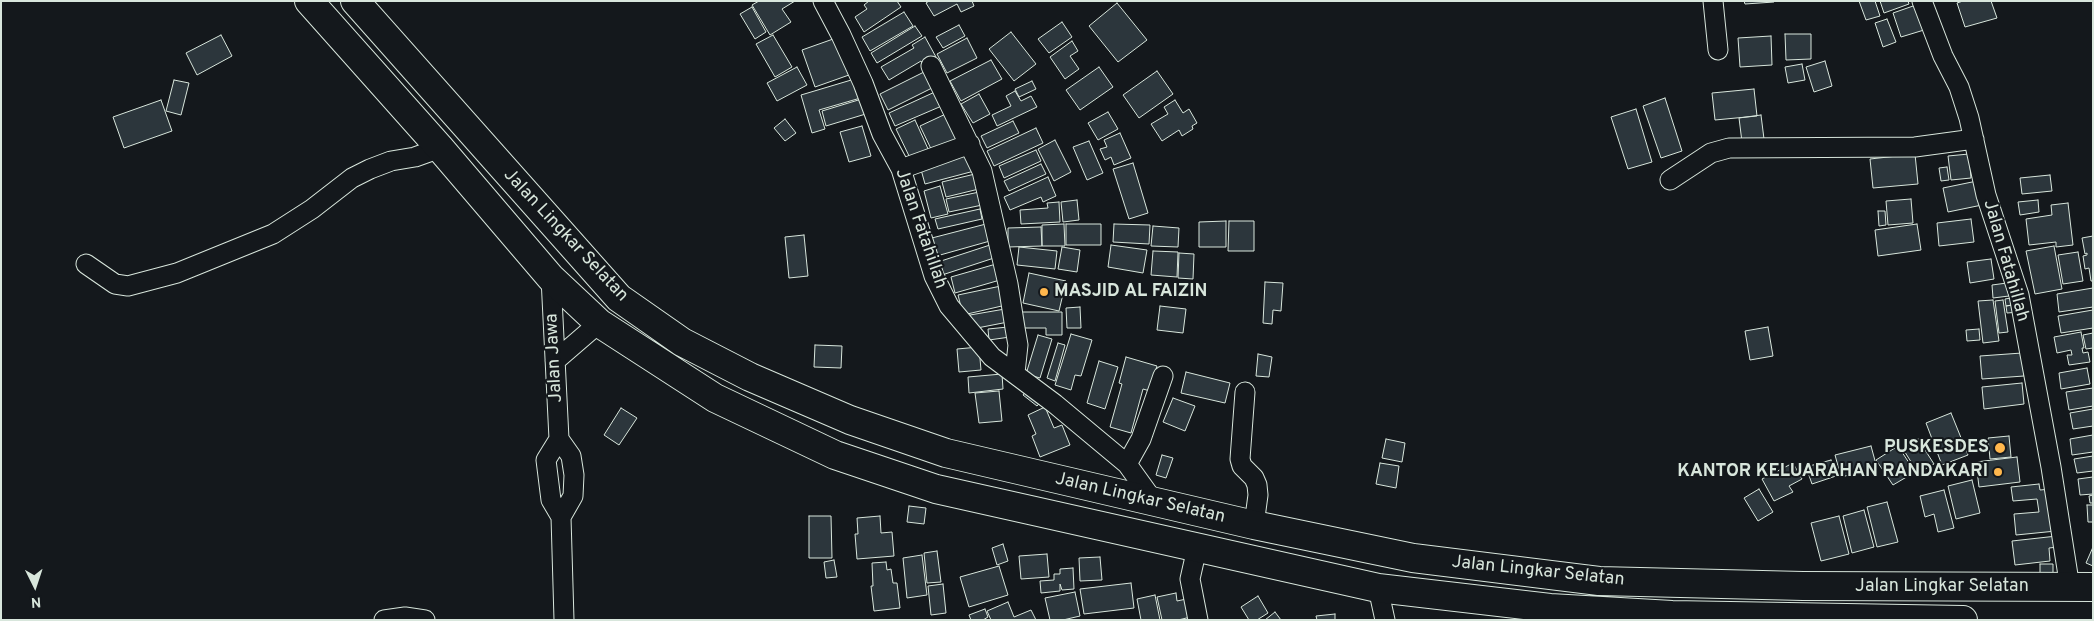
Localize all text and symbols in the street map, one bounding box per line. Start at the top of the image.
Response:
street label: Jalan Lingkar Selatan [498,165,632,307]
street label: Jalan Fatahillah [889,166,951,292]
street label: Jalan Fatahillah [1977,198,2033,324]
place label: MASJID AL FAIZIN [1054,281,1208,303]
marker: MASJID AL FAIZIN [1038,286,1050,298]
street label: Jalan Jawa [542,313,568,403]
place label: PUSKESDES [1884,437,1989,459]
marker: PUSKESDES [1993,441,2007,455]
place label: KANTOR KELUARAHAN RANDAKARI [1677,461,1988,483]
marker: KANTOR KELUARAHAN RANDAKARI [1992,466,2004,478]
street label: Jalan Lingkar Selatan [1053,469,1227,529]
street label: Jalan Lingkar Selatan [1450,552,1626,592]
north arrow [10,561,60,611]
street label: Jalan Lingkar Selatan [1855,576,2029,598]
text: N [30,593,42,610]

